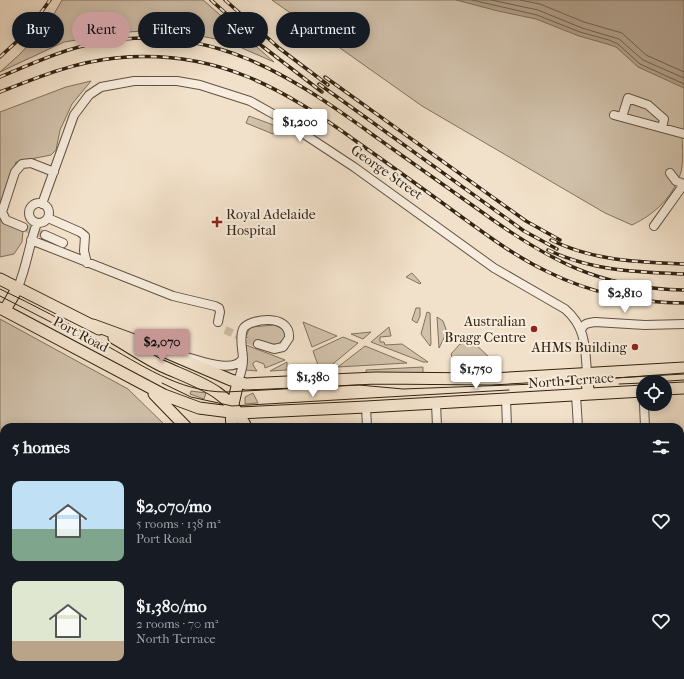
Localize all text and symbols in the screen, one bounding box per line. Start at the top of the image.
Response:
chip: Buy [12,12,64,48]
chip: Rent [72,12,130,48]
chip: Filters [138,12,205,48]
chip: New [213,12,268,48]
chip: Apartment [276,12,370,48]
pin: $1,200 [267,109,333,143]
text: $1,200 [282,114,318,129]
street label: George Street [347,141,426,203]
place label: Royal Adelaide Hospital [226,206,316,239]
marker: Royal Adelaide Hospital [211,216,223,228]
pin: $2,810 [592,280,658,314]
text: $2,810 [608,285,642,300]
street label: Port Road [50,313,112,356]
place label: Australian Bragg Centre [444,313,526,346]
marker: Australian Bragg Centre [529,324,539,334]
pin: $2,070 [129,329,195,363]
text: $2,070 [143,334,181,349]
place label: AHMS Building [530,339,628,356]
marker: AHMS Building [630,342,640,352]
pin: $1,750 [443,356,509,390]
text: $1,750 [460,361,492,376]
pin: $1,380 [280,364,346,398]
text: $1,380 [296,369,330,384]
street label: North Terrace [528,369,615,392]
map controls [636,375,672,411]
button: locate [636,375,672,411]
icon: filters [650,436,672,458]
text: 5 homes [12,437,70,457]
text: $2,070/mo [136,496,211,516]
icon: home [44,497,92,545]
icon: heart [650,510,672,532]
text: 5 rooms · 138 m² [136,516,221,531]
text: Port Road [136,531,192,546]
text: $1,380/mo [136,596,207,616]
icon: home [44,597,92,645]
icon: heart [650,610,672,632]
text: 2 rooms · 70 m² [136,616,219,631]
text: North Terrace [136,631,216,646]

